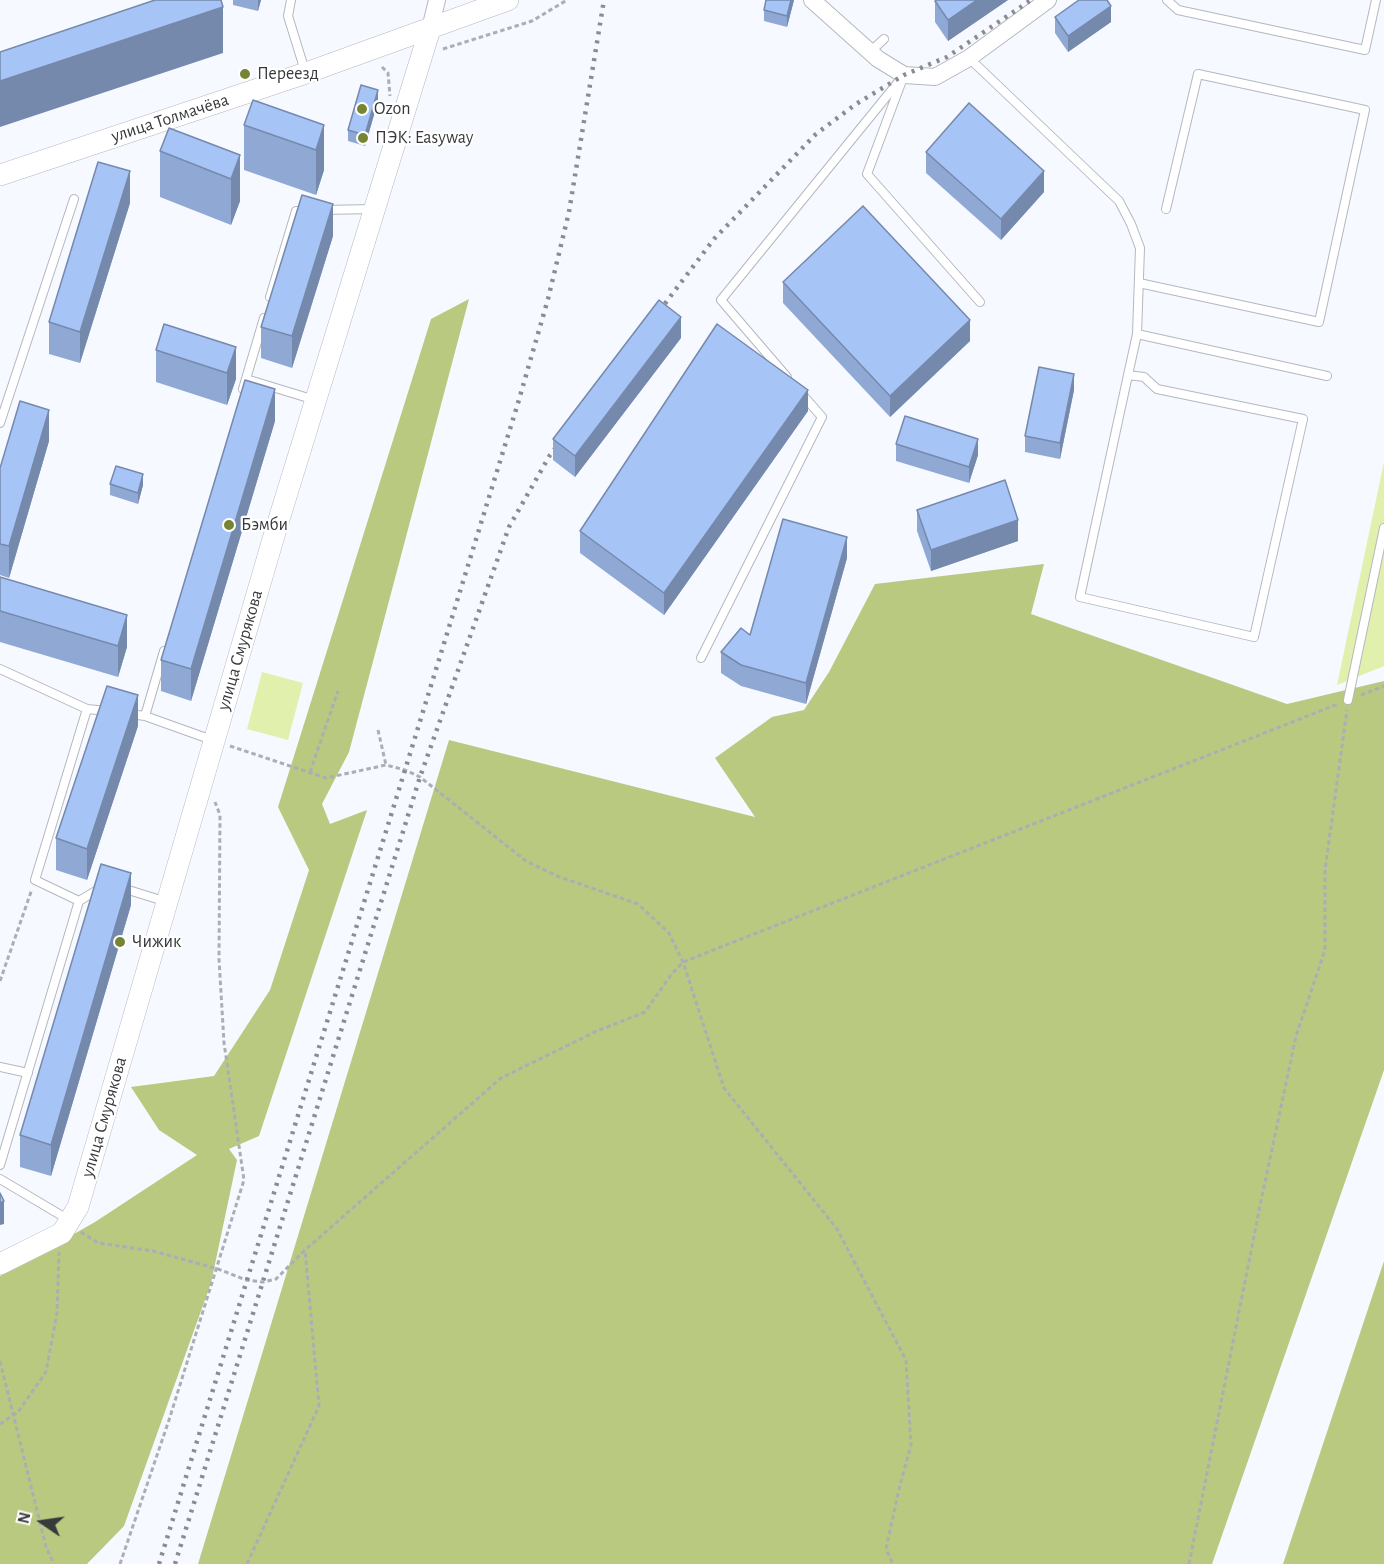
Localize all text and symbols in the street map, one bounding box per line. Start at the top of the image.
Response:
place label: Переезд [257,63,319,85]
marker: Переезд [238,67,252,81]
street label: улица Толмачёва [108,89,232,147]
place label: Ozon [374,98,411,120]
marker: Ozon [355,102,369,116]
place label: ПЭК: Easyway [375,127,474,149]
marker: ПЭК: Easyway [356,131,370,145]
place label: Бэмби [241,514,288,536]
marker: Бэмби [222,518,236,532]
street label: улица Смурякова [213,587,267,713]
place label: Чижик [132,931,181,953]
marker: Чижик [113,935,127,949]
street label: улица Смурякова [77,1054,131,1180]
north arrow [12,1492,72,1552]
text: N [15,1511,34,1525]

